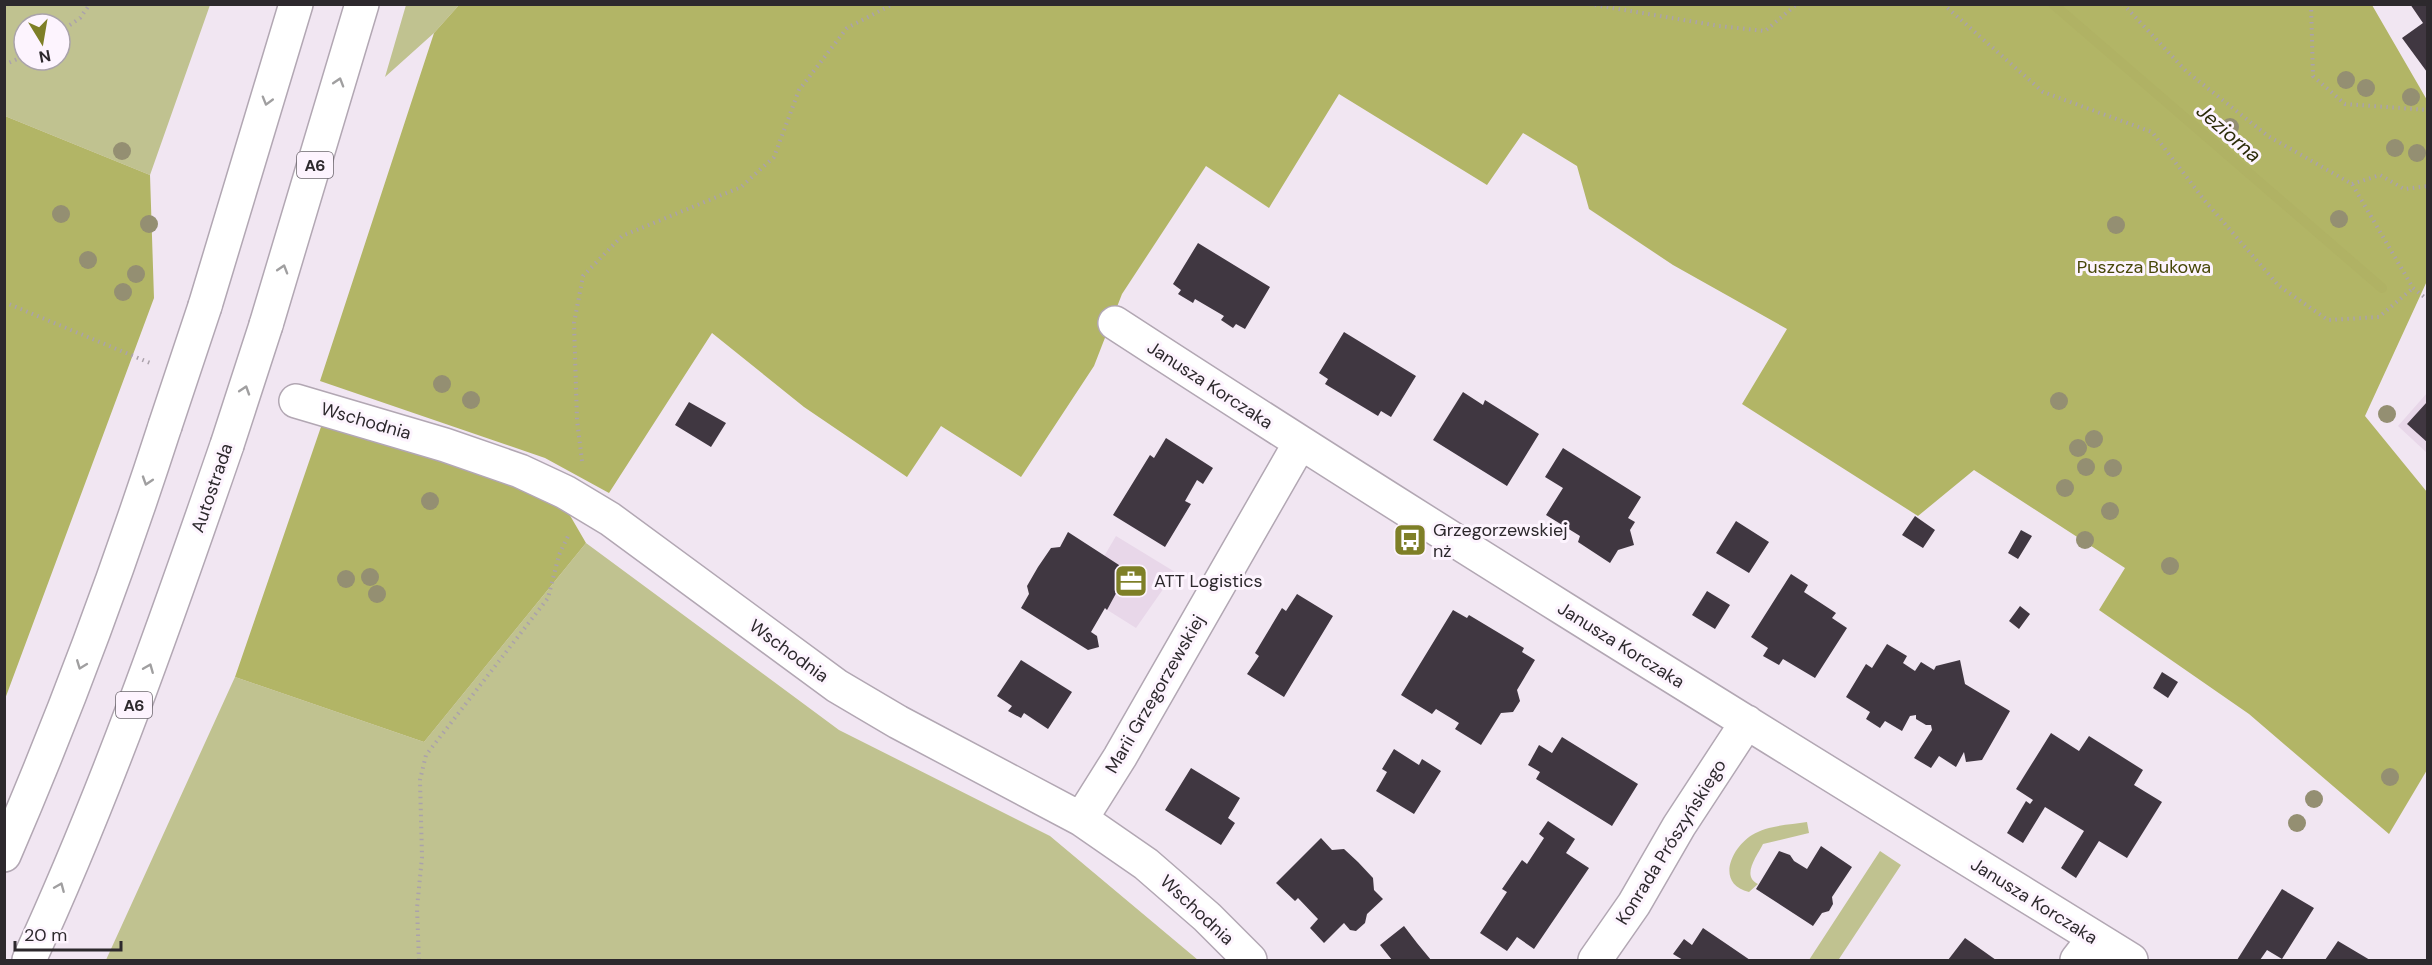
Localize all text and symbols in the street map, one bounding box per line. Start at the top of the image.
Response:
north arrow [12,12,72,72]
text: N [37,45,52,68]
one-way arrow [332,77,344,88]
one-way arrow [262,95,274,106]
water label: Jeziorna [2191,98,2267,168]
road number: A6 [297,152,333,178]
park label: Puszcza Bukowa [2077,255,2211,279]
one-way arrow [276,264,288,275]
street label: Janusza Korczaka [1143,335,1277,435]
one-way arrow [238,385,250,396]
street label: Wschodnia [318,397,414,445]
street label: Autostrada [186,440,238,536]
one-way arrow [142,475,154,486]
place label: Grzegorzewskiej nż [1433,518,1568,563]
bus stop icon: Grzegorzewskiej nż [1392,522,1428,558]
office icon: ATT Logistics [1113,563,1149,599]
place label: ATT Logistics [1154,569,1263,593]
street label: Janusza Korczaka [1553,596,1689,694]
street label: Marii Grzegorzewskiej [1100,610,1210,778]
street label: Wschodnia [744,614,834,688]
one-way arrow [76,659,89,670]
one-way arrow [142,663,154,674]
road number: A6 [116,692,152,718]
street label: Konrada Prószyńskiego [1610,755,1732,929]
street label: Janusza Korczaka [1966,852,2102,950]
street label: Wschodnia [1155,870,1239,950]
one-way arrow [53,883,65,894]
scale bar [15,914,122,952]
text: 20 m [24,923,67,947]

